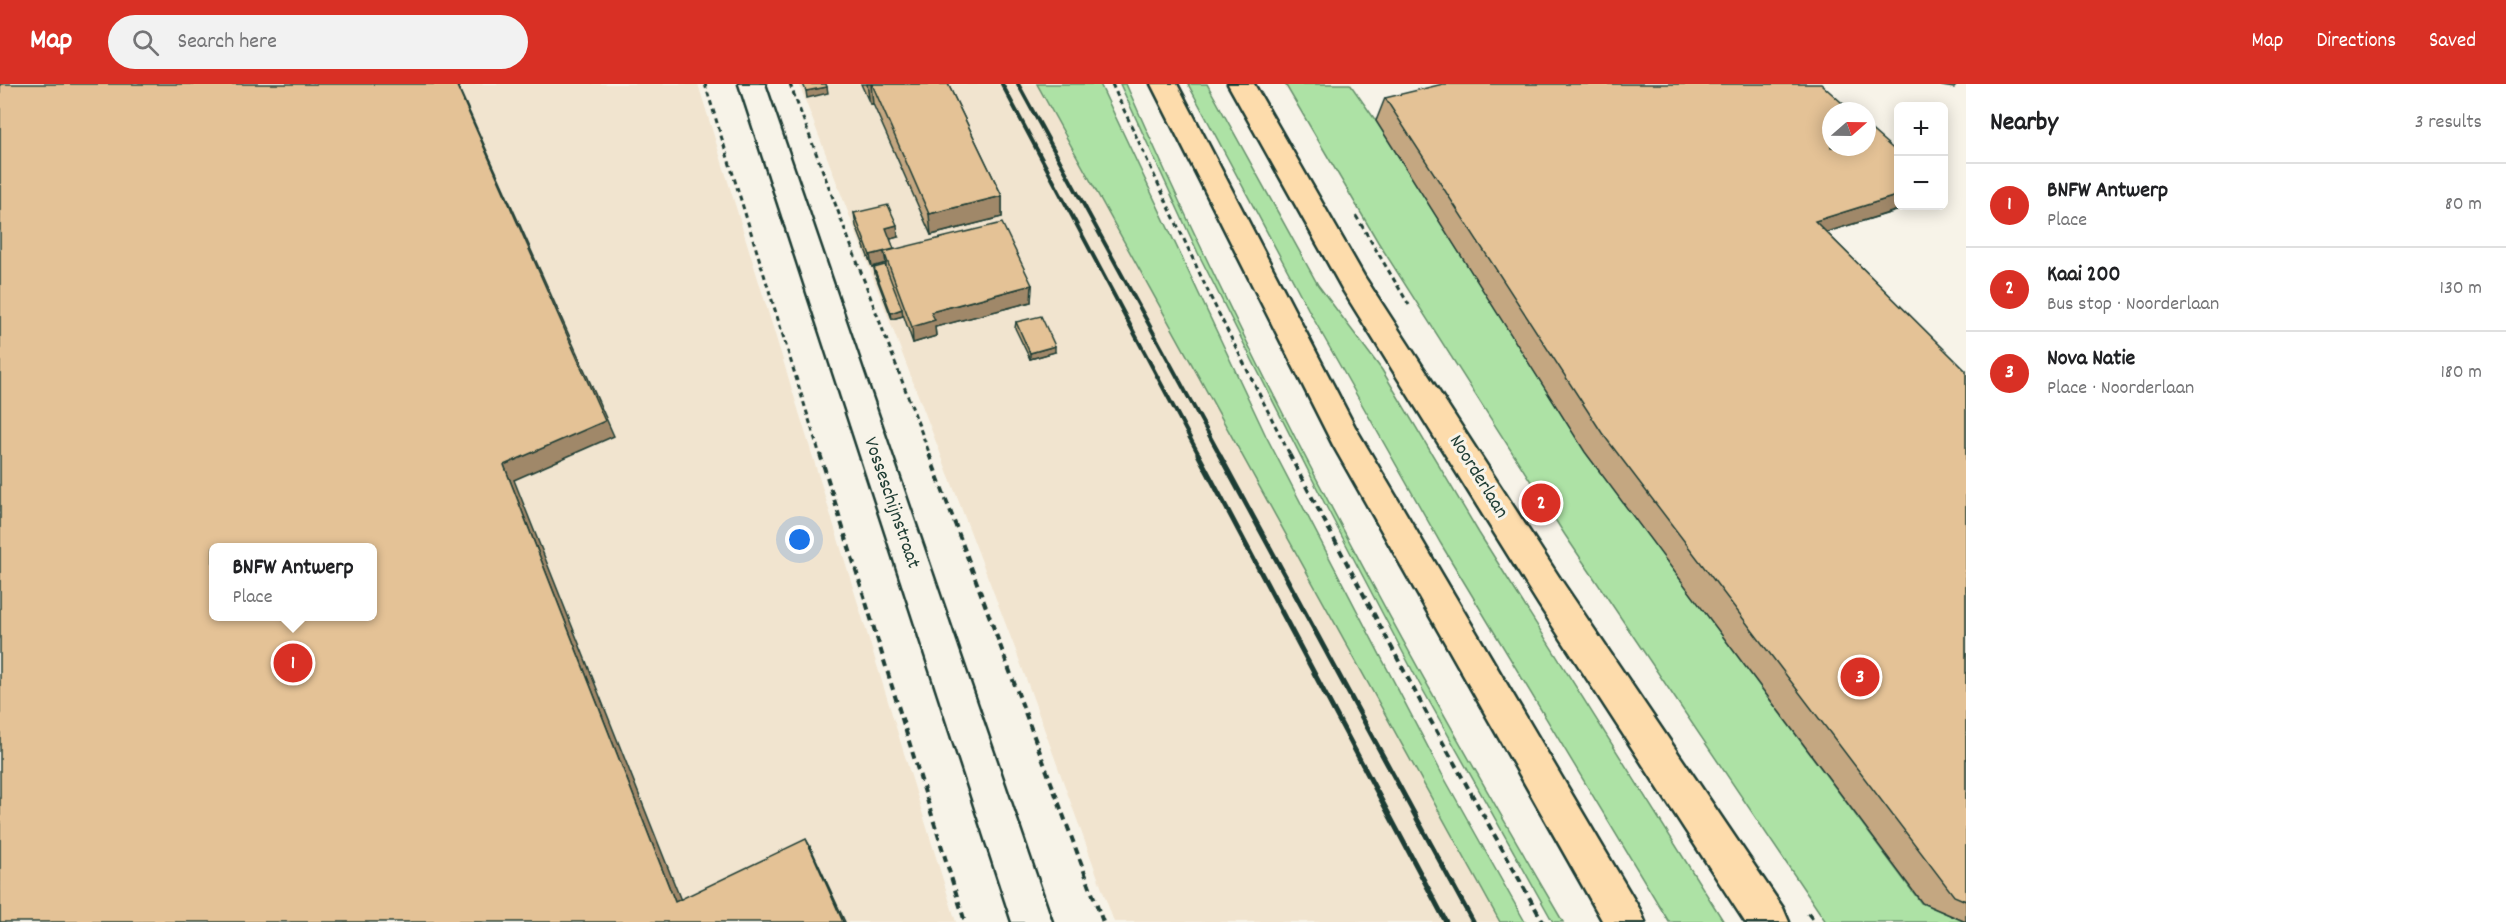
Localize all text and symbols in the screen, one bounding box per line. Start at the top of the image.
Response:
search box [108,15,528,69]
text: Map [30,22,72,62]
icon: search [129,26,162,59]
text: Search here [177,27,277,58]
text: Map [2252,27,2283,57]
text: Directions [2316,27,2396,57]
text: Saved [2429,27,2476,57]
north arrow [1822,102,1876,156]
map controls [1894,102,1948,210]
button: + [1894,102,1948,156]
text: Nearby [1990,105,2058,142]
text: 3 results [2415,109,2482,137]
button: − [1894,156,1948,210]
text: BNFW Antwerp [2047,176,2168,207]
text: 1 [2007,191,2012,219]
text: 80 m [2445,191,2482,219]
text: Place [2047,207,2087,235]
text: Kaai 200 [2047,260,2120,291]
text: 2 [2005,275,2014,303]
text: 130 m [2440,275,2482,303]
text: Bus stop · Noorderlaan [2047,291,2219,319]
text: Nova Natie [2047,344,2135,375]
text: 3 [2005,359,2014,387]
text: 180 m [2440,359,2482,387]
text: Place · Noorderlaan [2047,375,2194,403]
street label: Noorderlaan [1441,430,1515,524]
street label: Vosseschijnstraat [855,434,927,572]
pin: 2 [1522,480,1560,526]
your location [785,525,814,554]
popup [209,543,377,621]
text: BNFW Antwerp [232,553,354,584]
text: Place [232,584,272,612]
pin: 1 [274,640,312,686]
pin: 3 [1840,654,1880,700]

